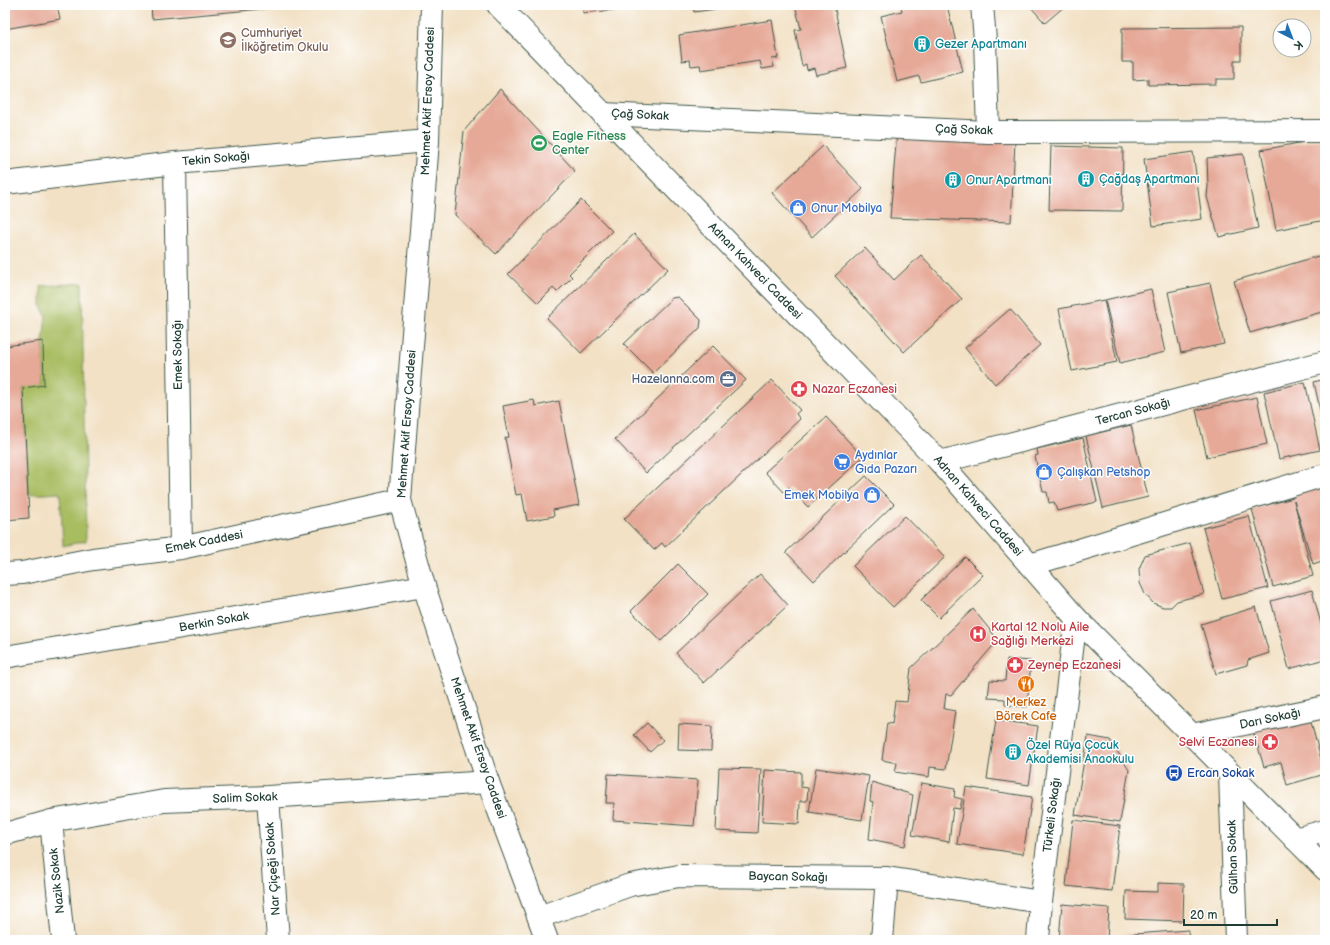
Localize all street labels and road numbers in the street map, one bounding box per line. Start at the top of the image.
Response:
street label: Mehmet Akif Ersoy Caddesi [418,26,438,176]
street label: Çağ Sokak [611,106,669,124]
street label: Çağ Sokak [935,121,993,139]
street label: Tekin Sokağı [182,149,251,169]
street label: Adnan Kahveci Caddesi [705,219,805,323]
street label: Emek Sokağı [170,320,186,390]
street label: Mehmet Akif Ersoy Caddesi [394,349,420,499]
street label: Tercan Sokağı [1094,395,1172,429]
street label: Adnan Kahveci Caddesi [930,453,1026,560]
street label: Emek Caddesi [164,527,244,557]
street label: Berkin Sokak [178,608,250,636]
street label: Mehmet Akif Ersoy Caddesi [447,675,509,821]
street label: Darı Sokağı [1238,705,1302,733]
street label: Türkeli Sokağı [1040,777,1064,853]
street label: Salim Sokak [212,789,278,807]
street label: Gülhan Sokak [1224,820,1242,894]
street label: Nar Çiçeği Sokak [262,822,284,916]
street label: Nazik Sokak [46,847,68,914]
street label: Baycan Sokağı [748,869,828,885]

